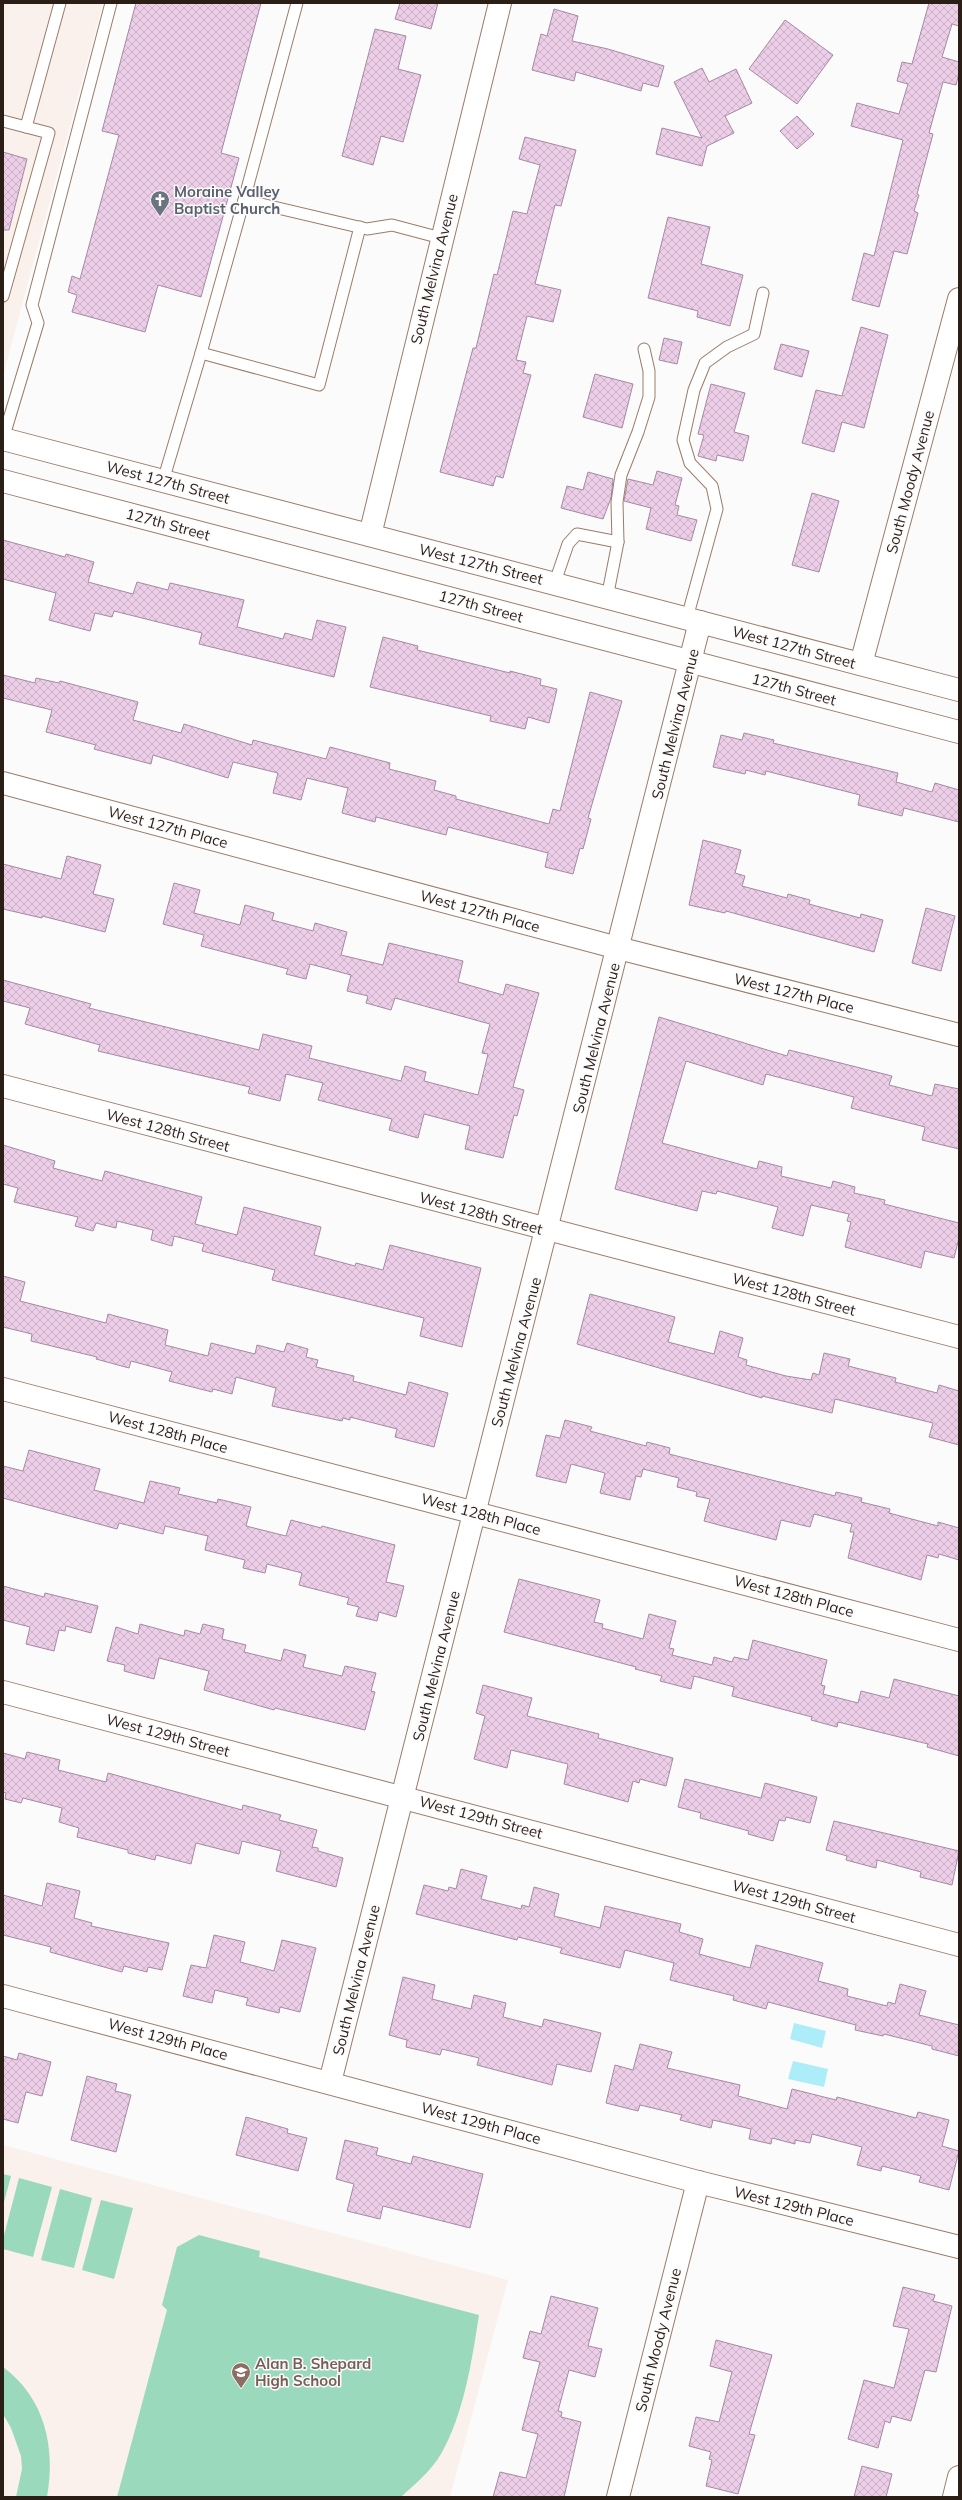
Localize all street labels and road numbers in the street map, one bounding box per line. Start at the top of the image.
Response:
street label: South Melvina Avenue [406,192,462,346]
street label: South Moody Avenue [882,408,938,556]
street label: West 127th Street [104,456,232,508]
street label: 127th Street [124,504,212,544]
street label: West 127th Street [417,539,545,589]
street label: 127th Street [437,586,525,626]
street label: West 127th Street [730,621,858,673]
street label: South Melvina Avenue [647,647,703,801]
street label: 127th Street [750,669,838,709]
street label: West 127th Place [106,802,230,852]
street label: West 127th Place [418,886,542,936]
street label: South Melvina Avenue [568,961,624,1115]
street label: West 127th Place [732,969,856,1017]
street label: West 128th Street [104,1104,232,1156]
street label: West 128th Street [417,1187,545,1239]
street label: West 128th Street [730,1268,858,1320]
street label: South Melvina Avenue [487,1275,545,1429]
street label: West 128th Place [106,1407,230,1457]
street label: West 128th Place [419,1489,543,1539]
street label: West 128th Place [732,1571,856,1621]
street label: South Melvina Avenue [408,1589,464,1743]
street label: West 129th Street [104,1709,232,1761]
street label: West 129th Street [417,1791,545,1843]
street label: West 129th Street [730,1875,858,1927]
street label: South Melvina Avenue [328,1903,384,2057]
street label: West 129th Place [106,2014,230,2064]
street label: West 129th Place [419,2098,543,2148]
street label: West 129th Place [732,2182,856,2230]
street label: South Moody Avenue [631,2266,685,2414]

